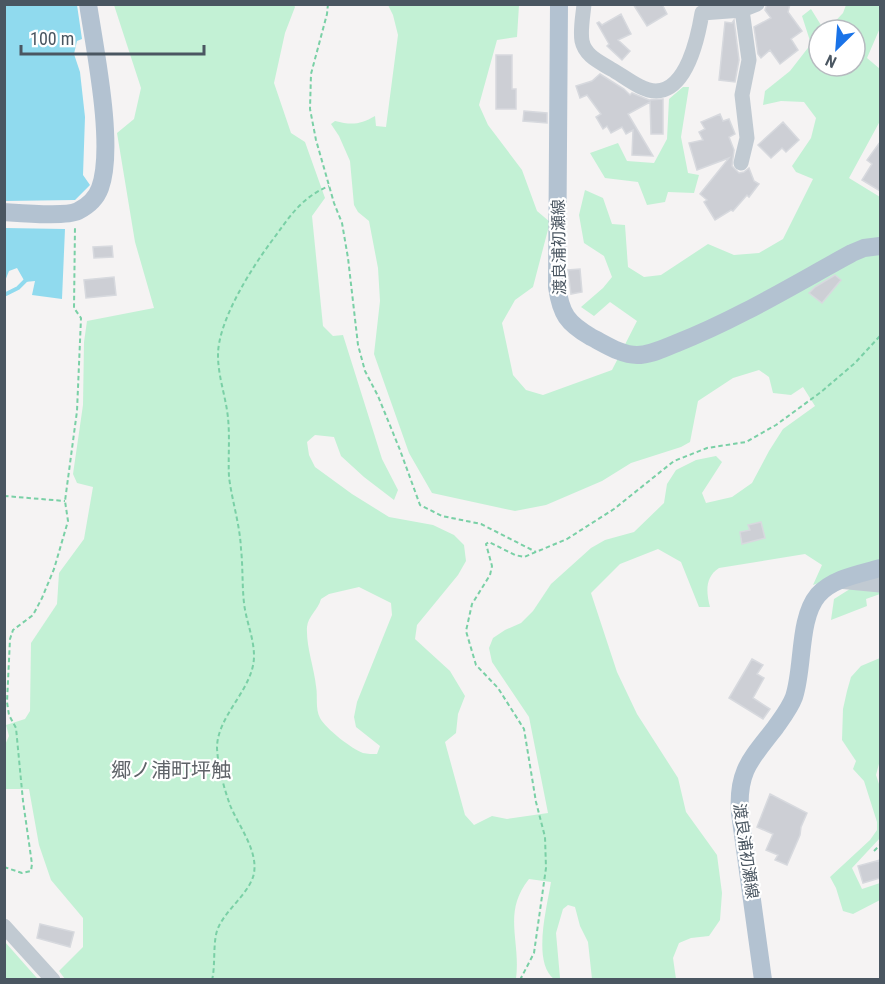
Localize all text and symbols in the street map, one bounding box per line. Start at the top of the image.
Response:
scale bar [21,18,204,56]
north arrow [807,18,867,78]
text: 100 m [30,28,74,49]
text: N [822,50,839,72]
street label: 渡良浦初瀬線 [549,199,569,295]
district label: 郷ノ浦町坪触 [111,758,231,782]
street label: 渡良浦初瀬線 [730,802,762,900]

